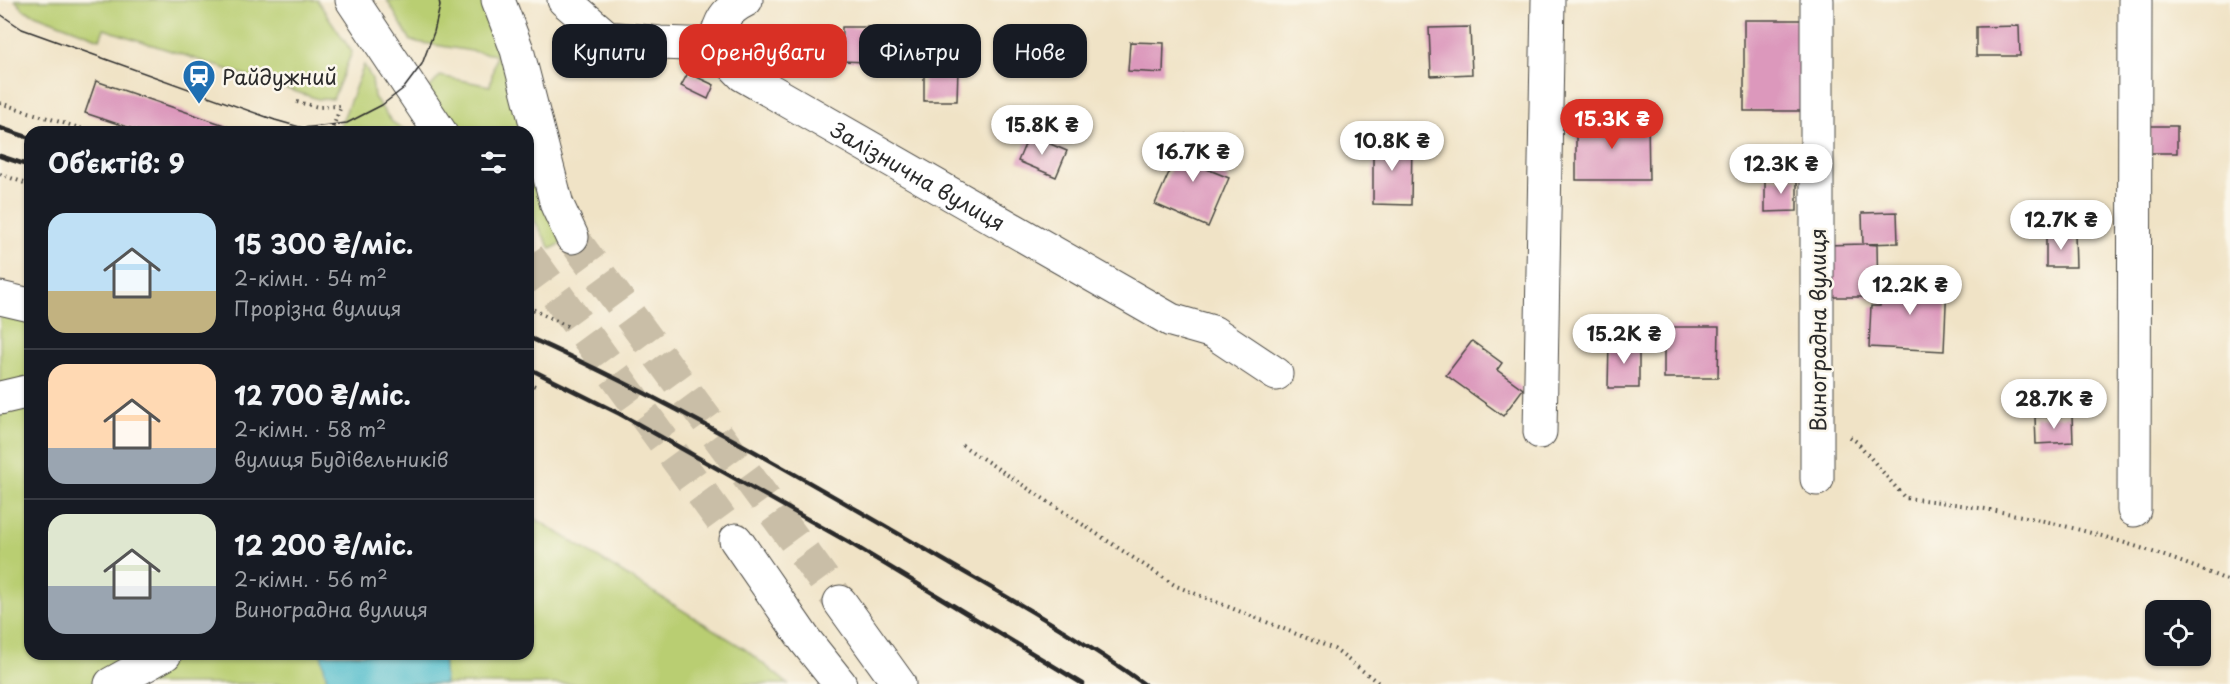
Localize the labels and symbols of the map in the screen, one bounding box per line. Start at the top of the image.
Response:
station icon: Райдужний [181,58,217,105]
place label: Райдужний [222,60,337,92]
pin: 15.3K ₴ [1557,99,1667,150]
pin: 15.8K ₴ [987,105,1097,156]
street label: Залізнична вулиця [825,112,1012,238]
pin: 10.8K ₴ [1337,121,1447,172]
pin: 16.7K ₴ [1138,132,1248,183]
pin: 12.3K ₴ [1726,144,1836,195]
pin: 12.7K ₴ [2006,200,2116,251]
street label: Виноградна вулиця [1801,228,1833,432]
pin: 12.2K ₴ [1855,265,1965,316]
pin: 15.2K ₴ [1569,314,1679,365]
pin: 28.7K ₴ [1999,379,2109,430]

